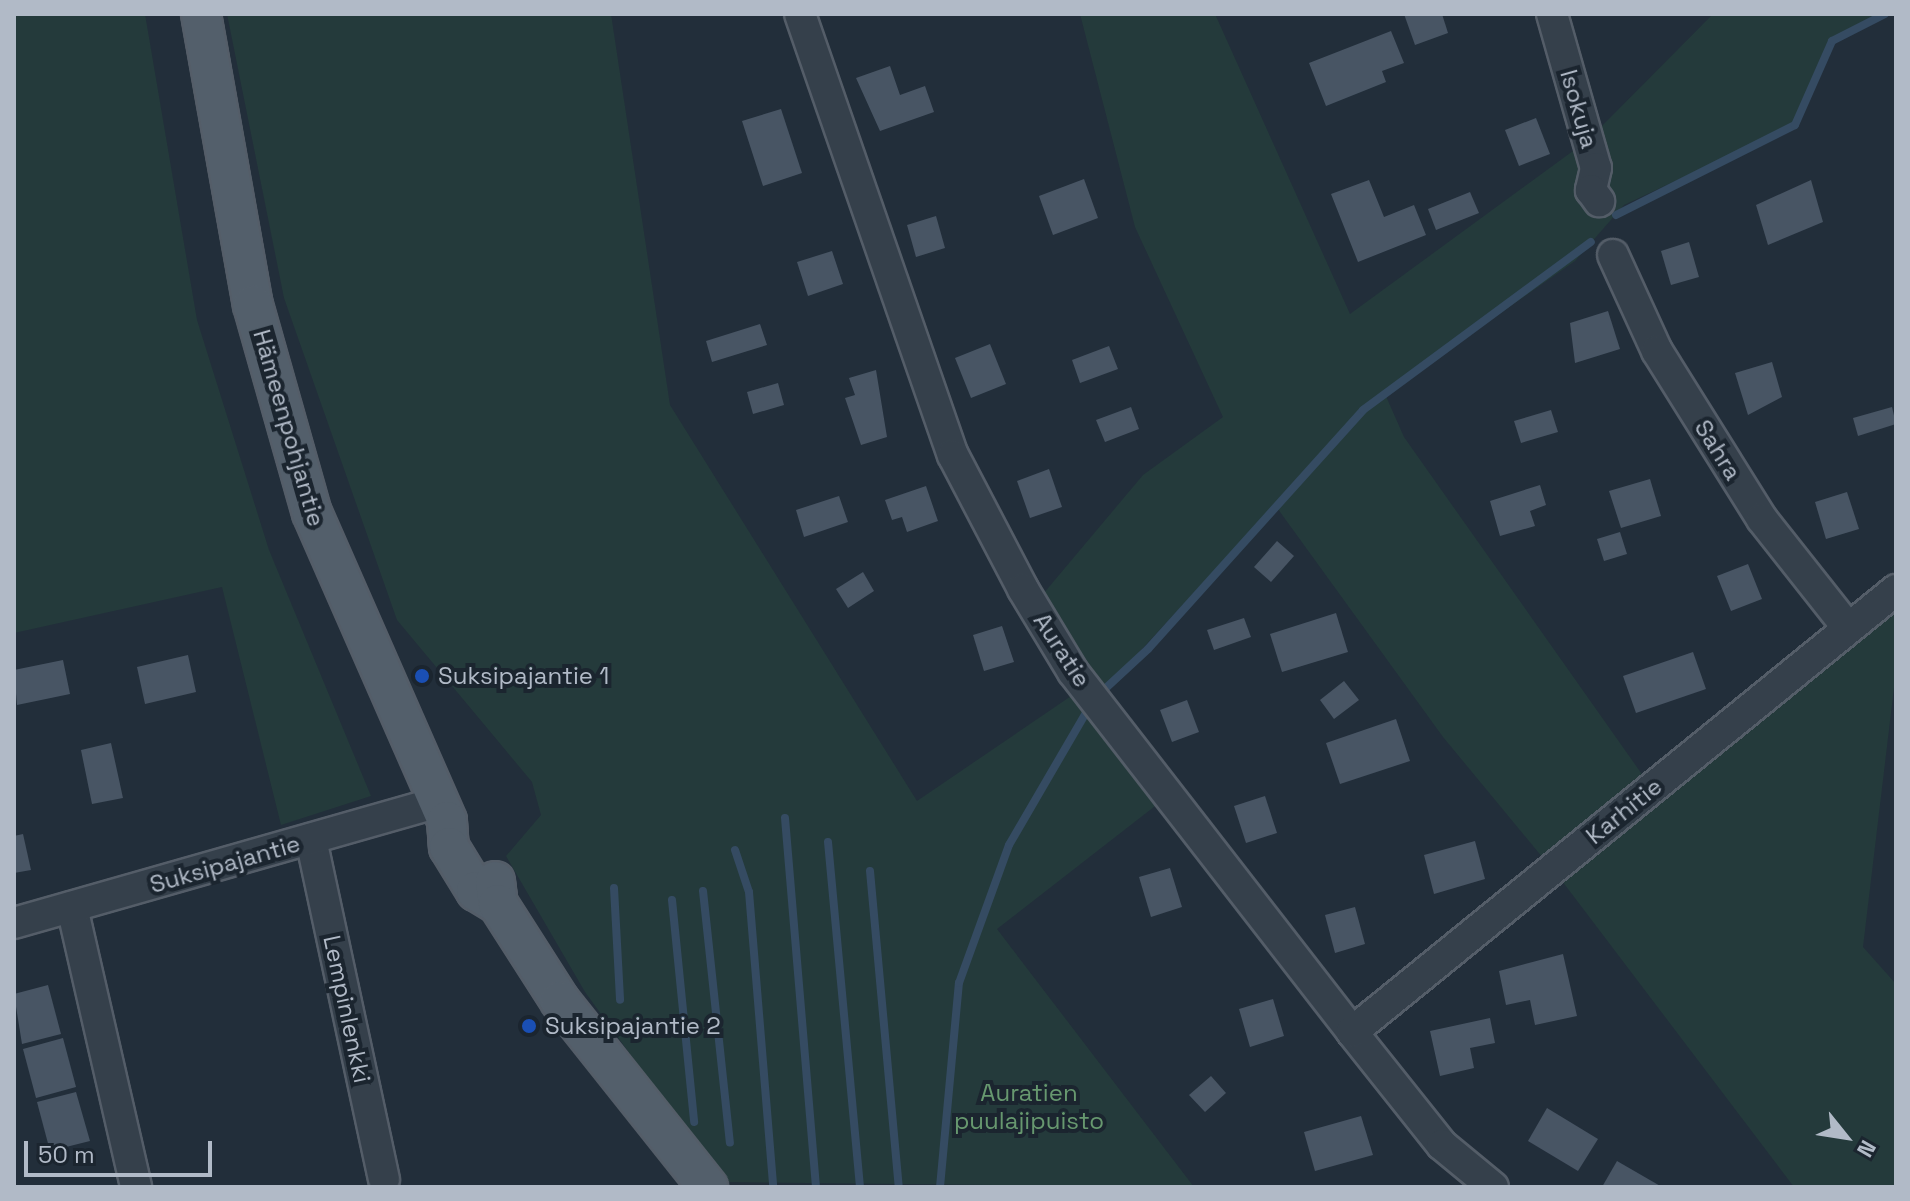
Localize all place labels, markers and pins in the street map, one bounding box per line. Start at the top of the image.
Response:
place label: Suksipajantie 1 [438,662,609,690]
marker: Suksipajantie 1 [413,667,431,685]
place label: Suksipajantie 2 [545,1012,721,1040]
marker: Suksipajantie 2 [520,1017,538,1035]

